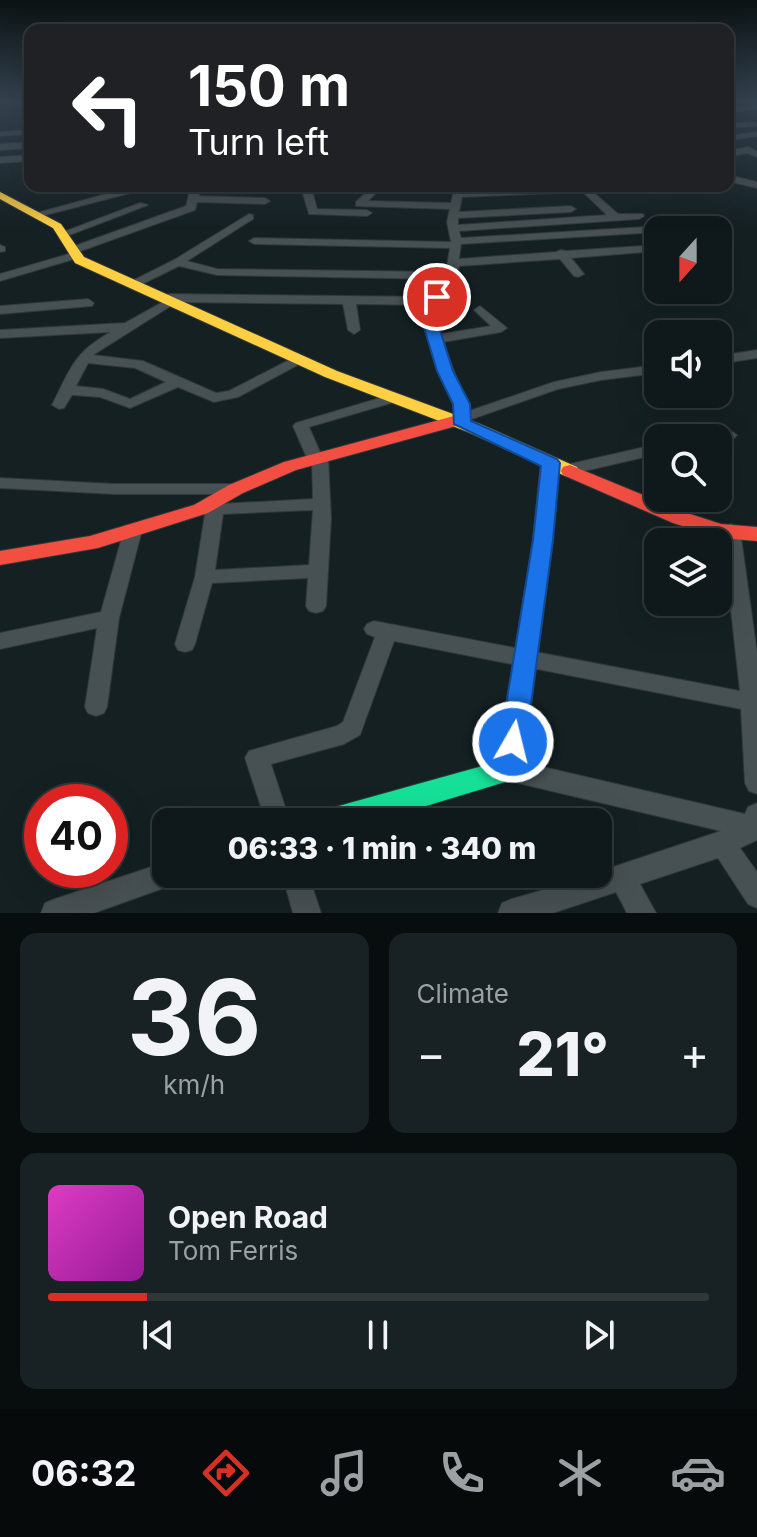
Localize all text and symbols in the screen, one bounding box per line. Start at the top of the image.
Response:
text: 150 m [188,52,350,120]
icon: left [56,56,160,160]
text: Turn left [188,120,329,164]
north arrow [644,216,732,304]
map controls [644,216,732,616]
pin [403,263,471,331]
icon: arrive [415,275,459,319]
button: sound [644,320,732,408]
button: search [644,424,732,512]
button: layers [644,528,732,616]
position arrow [471,700,555,784]
speed limit sign: 40 [24,784,128,888]
text: 06:33 · 1 min · 340 m [228,830,536,866]
text: 36 [127,954,262,1080]
text: Climate [417,978,509,1009]
text: 21° [517,1018,609,1090]
text: − [417,1027,446,1081]
text: + [680,1027,709,1081]
text: km/h [163,1069,225,1100]
text: Open Road [168,1199,328,1235]
text: Tom Ferris [168,1235,298,1266]
icon: previous [136,1313,180,1357]
icon: pause [356,1313,400,1357]
icon: next [577,1313,621,1357]
icon: directions [198,1445,254,1501]
icon: music [316,1445,372,1501]
icon: phone [434,1445,490,1501]
icon: climate [552,1445,608,1501]
icon: car [670,1445,726,1501]
text: 06:32 [31,1451,137,1495]

